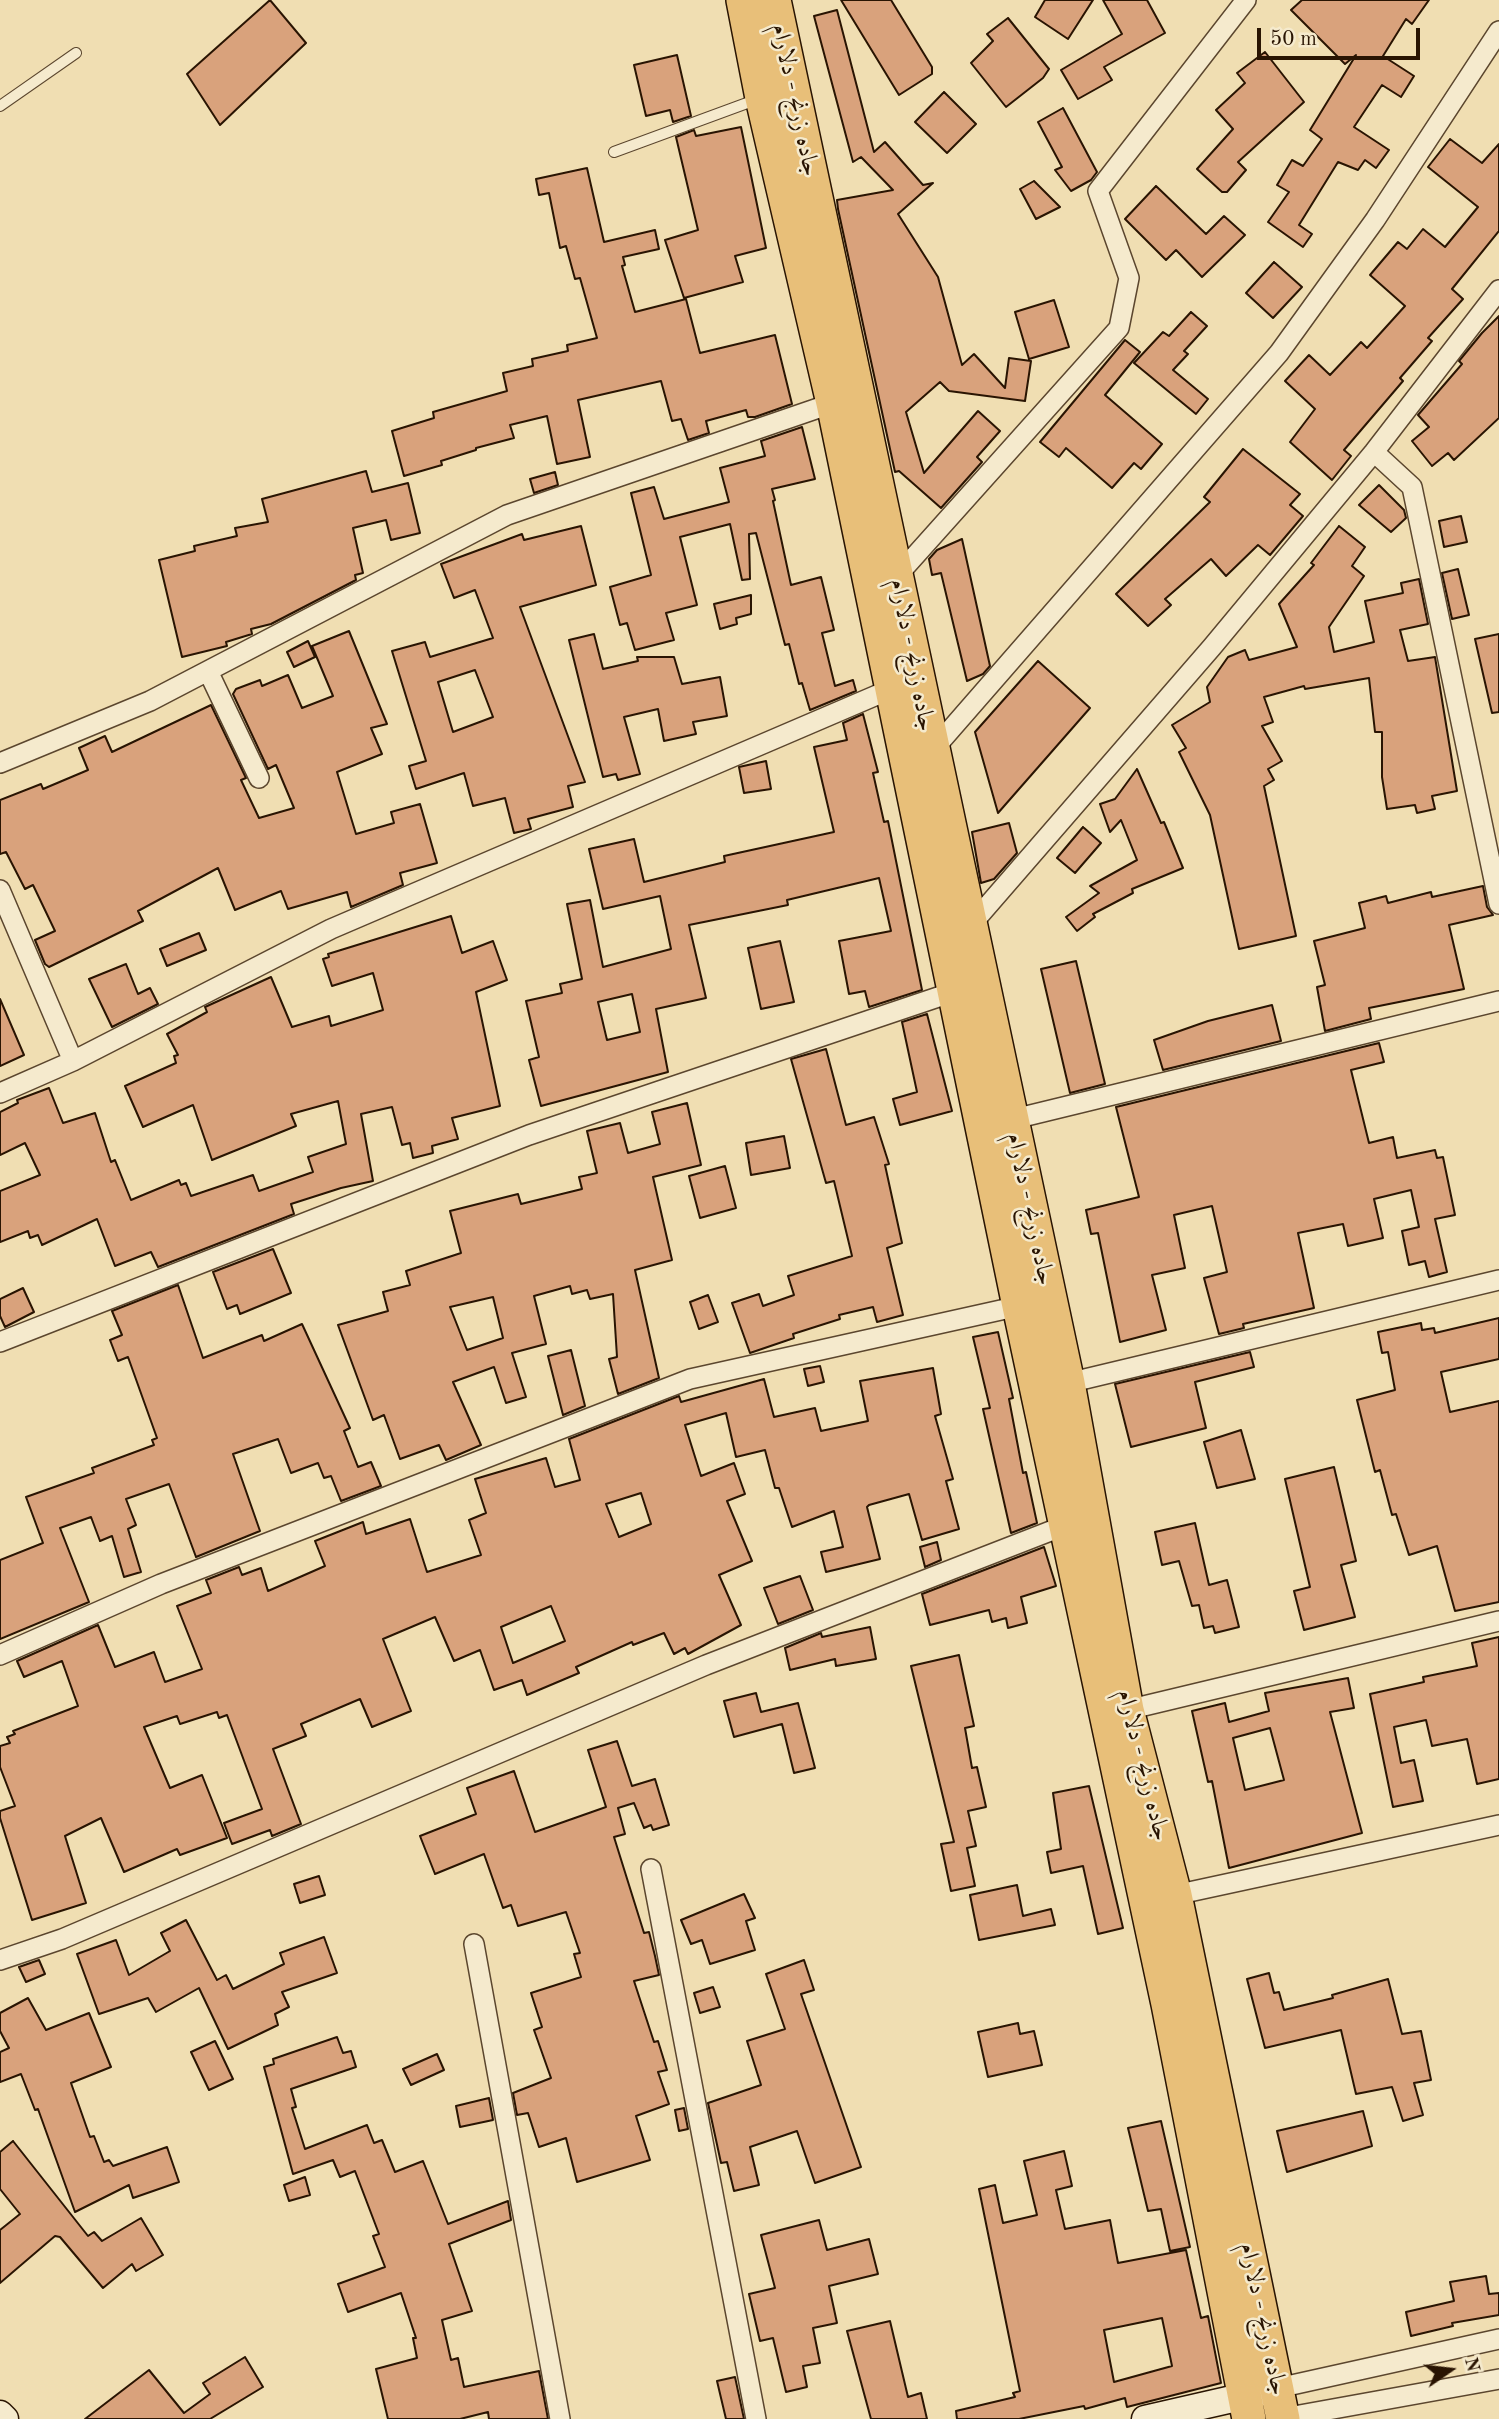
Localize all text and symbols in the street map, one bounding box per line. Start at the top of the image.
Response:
scale bar [1261,14,1424,58]
street label: جاده زرنج - دلارام [765,21,825,179]
text: 50 m [1270,29,1317,50]
street label: جاده زرنج - دلارام [883,576,941,734]
street label: جاده زرنج - دلارام [1000,1130,1060,1288]
street label: جاده زرنج - دلارام [1110,1686,1176,1844]
street label: جاده زرنج - دلارام [1233,2240,1293,2398]
north arrow [1415,2335,1485,2405]
text: N [1460,2355,1482,2374]

